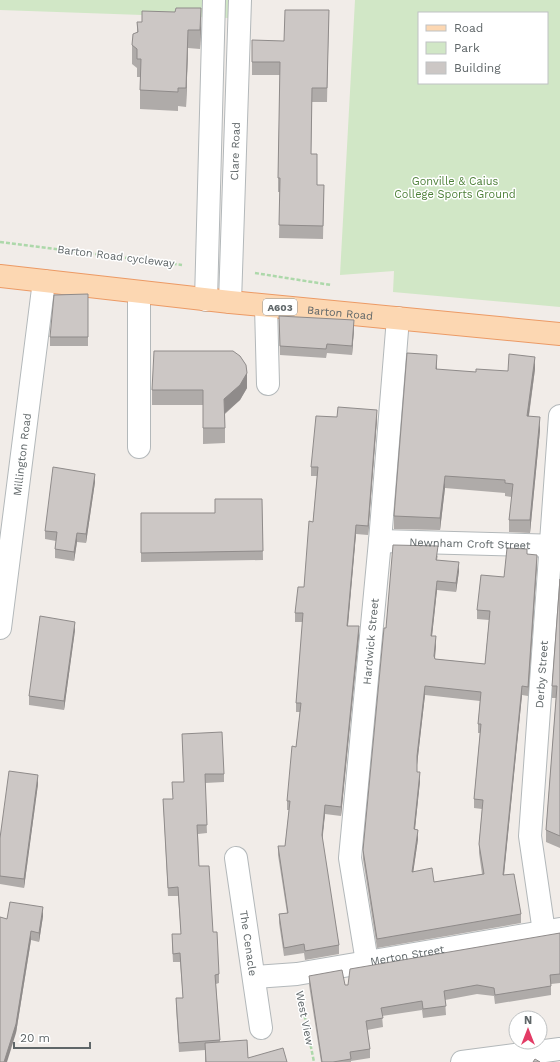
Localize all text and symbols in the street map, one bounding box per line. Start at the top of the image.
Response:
legend [418,12,548,84]
text: Road [454,21,483,35]
text: Park [454,41,480,55]
text: Building [454,61,501,75]
street label: Clare Road [228,122,243,181]
park label: Gonville & Caius College Sports Ground [394,175,516,201]
street label: Barton Road cycleway [57,243,176,270]
road number: A603 [263,299,297,315]
street label: Barton Road [306,303,374,323]
street label: Millington Road [11,412,34,497]
street label: Newnham Croft Street [409,536,531,552]
street label: Hardwick Street [360,597,382,685]
street label: Derby Street [533,640,551,709]
street label: The Cenacle [237,909,259,977]
street label: Merton Street [369,943,446,968]
street label: West View [293,989,316,1047]
north arrow [508,1010,548,1050]
text: N [524,1014,532,1027]
scale bar [14,1024,90,1050]
text: 20 m [20,1031,50,1045]

